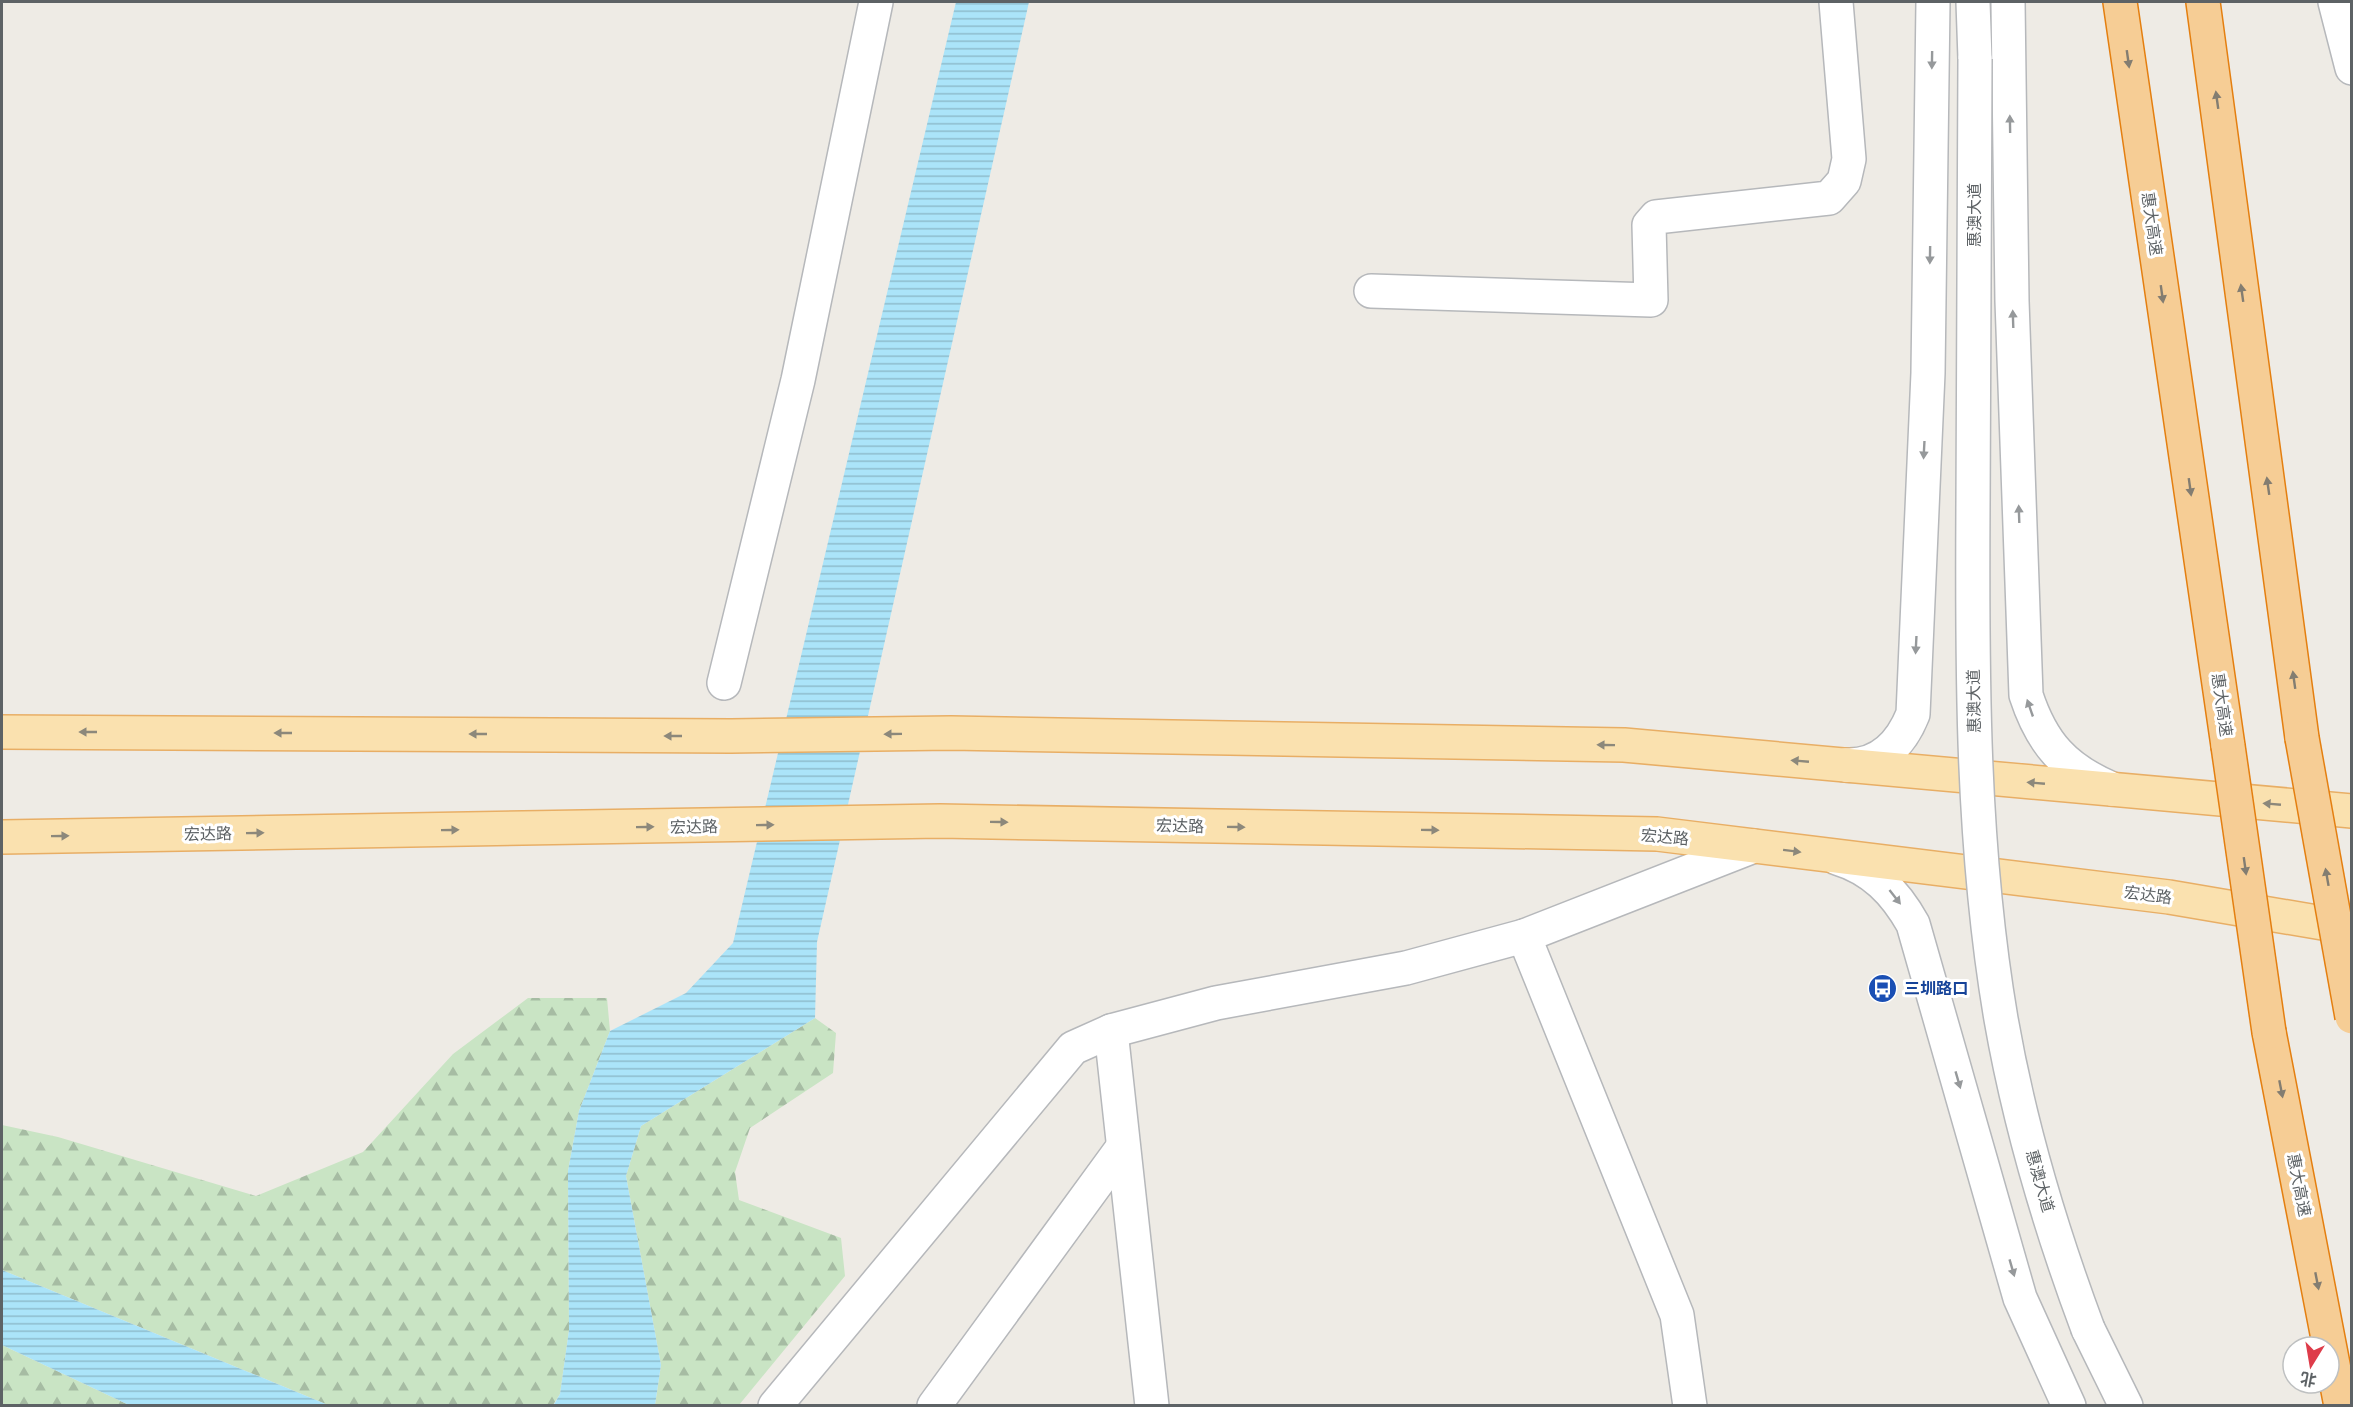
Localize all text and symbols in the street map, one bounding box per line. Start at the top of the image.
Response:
one-way arrow [1928,50,1937,69]
one-way arrow [2124,50,2133,69]
one-way arrow [2212,90,2221,109]
one-way arrow [2005,114,2015,133]
street label: 惠澳大道 [1965,183,1984,247]
street label: 惠大高速 [2138,191,2166,257]
one-way arrow [1925,245,1934,264]
one-way arrow [2238,284,2247,303]
one-way arrow [2158,285,2167,304]
one-way arrow [2008,309,2018,328]
one-way arrow [1920,440,1929,459]
one-way arrow [2264,477,2273,496]
one-way arrow [2186,478,2195,497]
one-way arrow [2015,504,2024,523]
one-way arrow [1911,635,1920,654]
street label: 惠澳大道 [1964,669,1984,733]
one-way arrow [2290,670,2299,689]
street label: 惠大高速 [2208,672,2236,738]
one-way arrow [2025,699,2035,717]
one-way arrow [78,727,97,737]
one-way arrow [273,728,292,738]
one-way arrow [883,729,902,739]
one-way arrow [468,730,487,739]
one-way arrow [663,731,682,741]
one-way arrow [1596,740,1615,750]
one-way arrow [1791,756,1810,766]
one-way arrow [2027,778,2046,787]
one-way arrow [2263,799,2282,808]
street label: 宏达路 [1156,816,1204,836]
street label: 宏达路 [670,817,718,837]
one-way arrow [989,818,1008,827]
one-way arrow [756,820,775,830]
one-way arrow [1226,822,1245,832]
one-way arrow [635,823,654,832]
street label: 宏达路 [184,824,232,844]
street label: 宏达路 [1640,825,1690,849]
one-way arrow [440,826,459,835]
one-way arrow [1421,826,1440,835]
one-way arrow [245,829,264,838]
one-way arrow [50,832,69,841]
one-way arrow [1783,847,1802,856]
one-way arrow [2241,857,2250,876]
one-way arrow [2322,867,2331,886]
street label: 宏达路 [2123,883,2173,907]
one-way arrow [1889,889,1902,905]
bus stop icon: 三圳路口 [1867,972,1899,1004]
place label: 三圳路口 [1904,979,1968,998]
one-way arrow [1954,1071,1963,1089]
one-way arrow [2277,1080,2286,1099]
street label: 惠澳大道 [2022,1148,2058,1214]
street label: 惠大高速 [2284,1152,2314,1218]
one-way arrow [2008,1259,2017,1277]
one-way arrow [2313,1271,2322,1290]
north arrow [2281,1335,2341,1395]
text: 北 [2299,1368,2318,1390]

